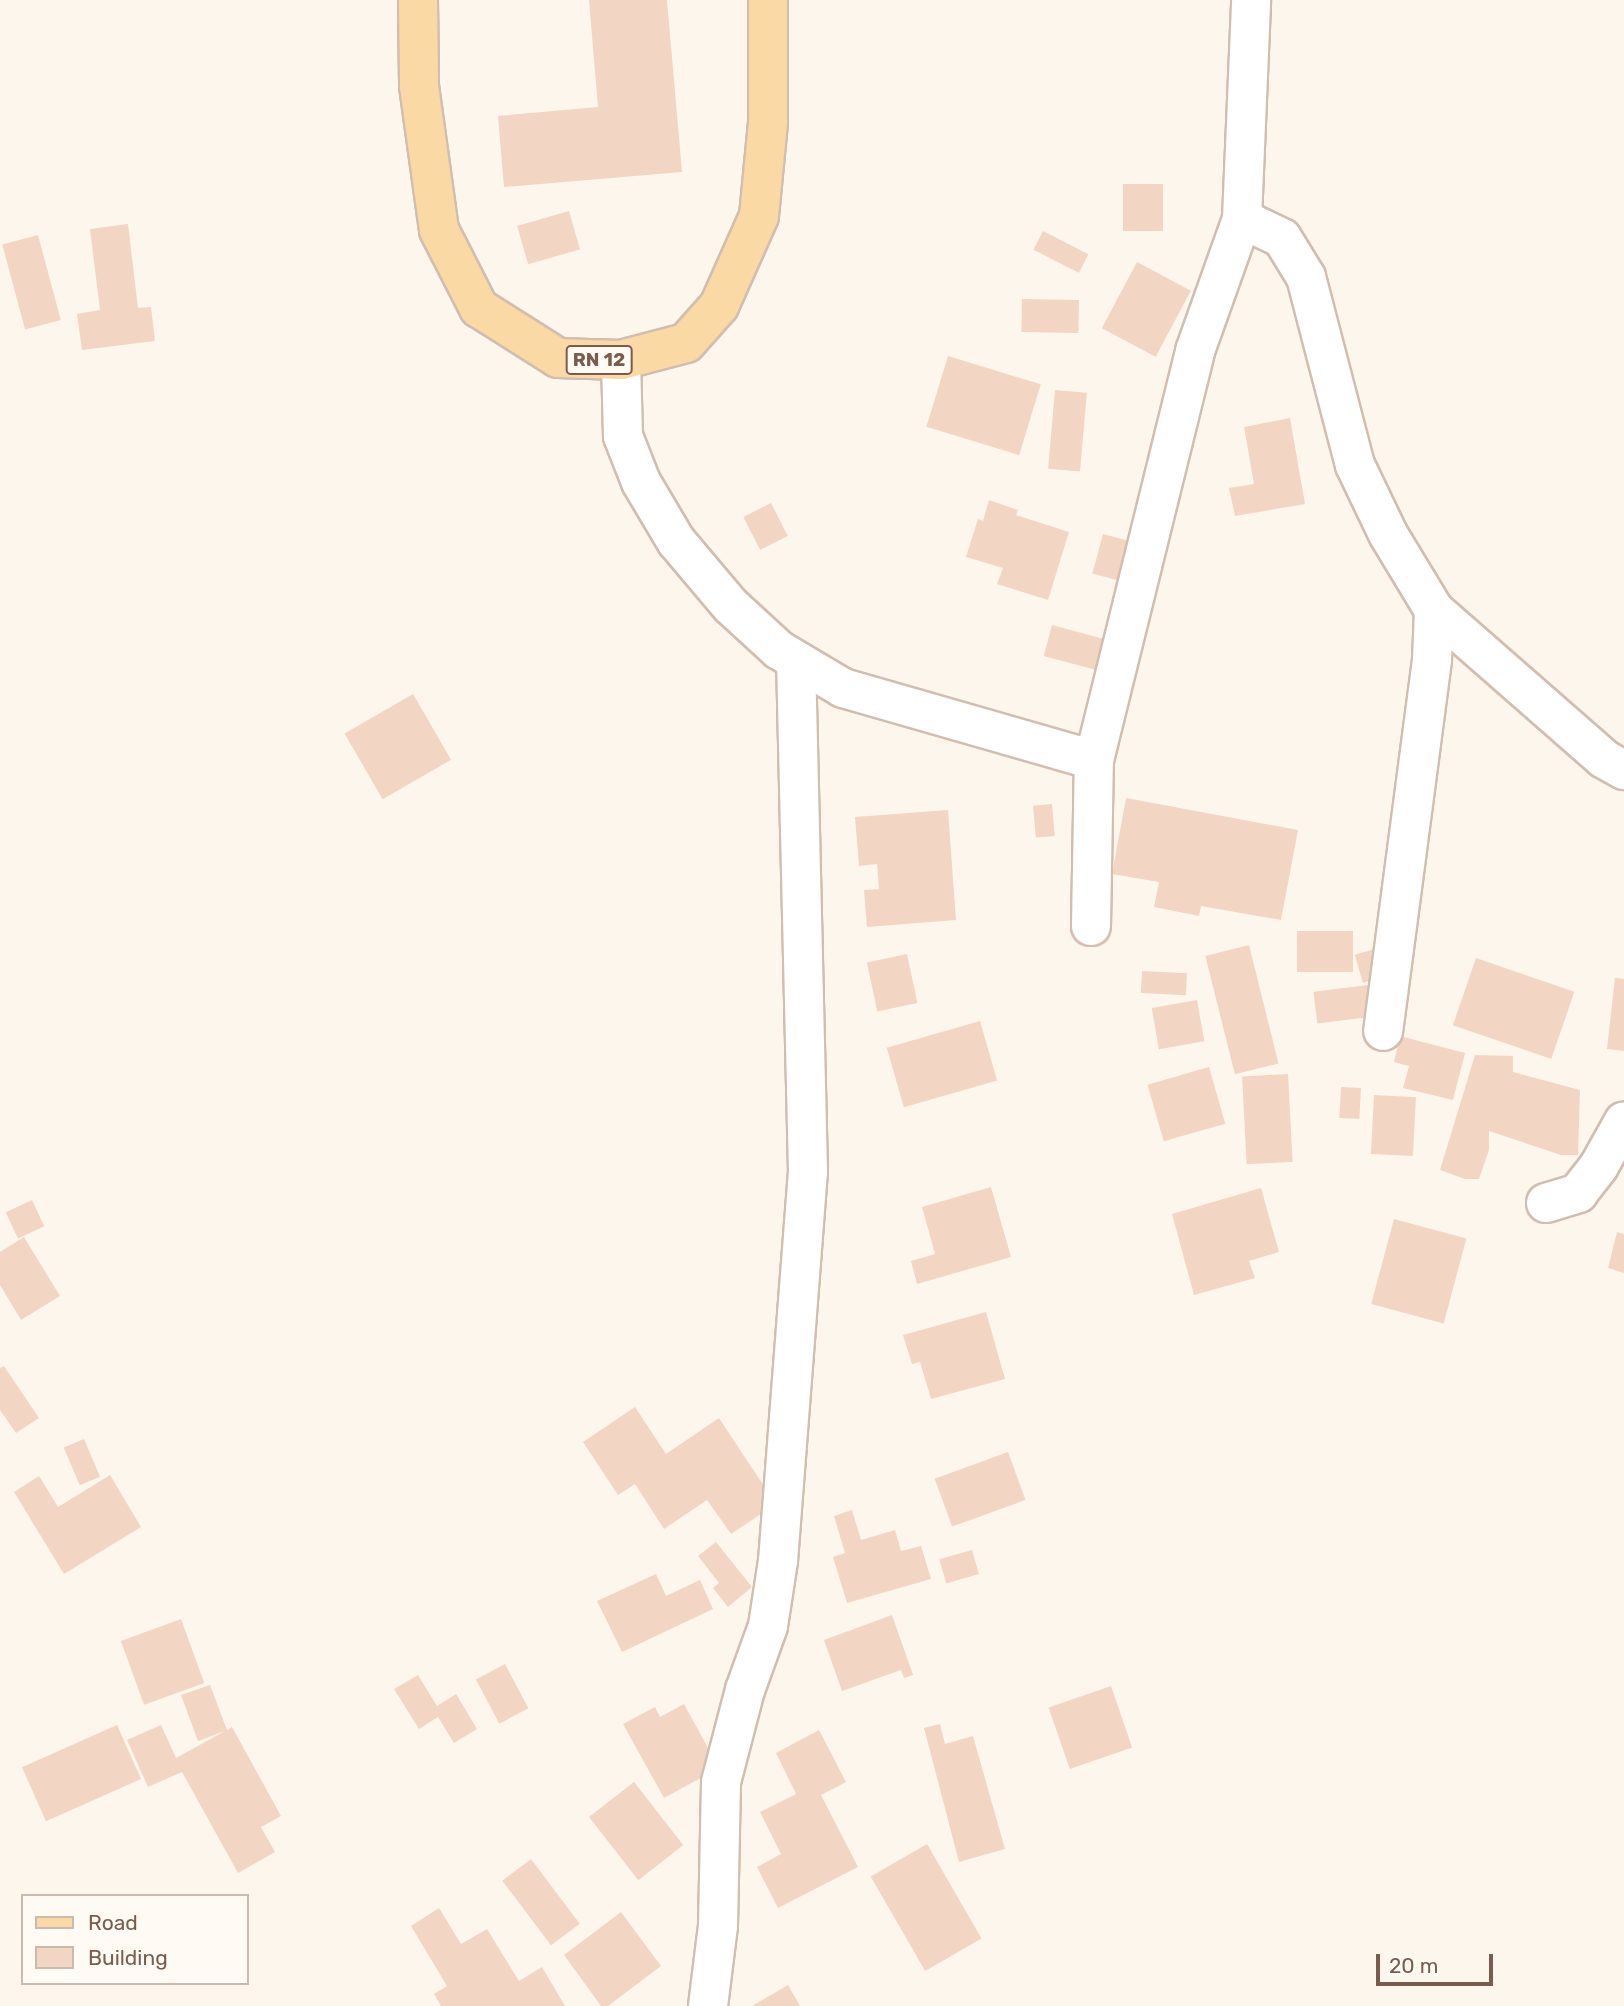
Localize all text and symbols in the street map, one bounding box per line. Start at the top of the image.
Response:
road number: RN 12 [564,344,634,376]
legend [21,1894,248,1985]
text: Road [88,1910,138,1935]
scale bar [1379,1940,1496,1984]
text: Building [88,1945,168,1970]
text: 20 m [1389,1953,1438,1978]

